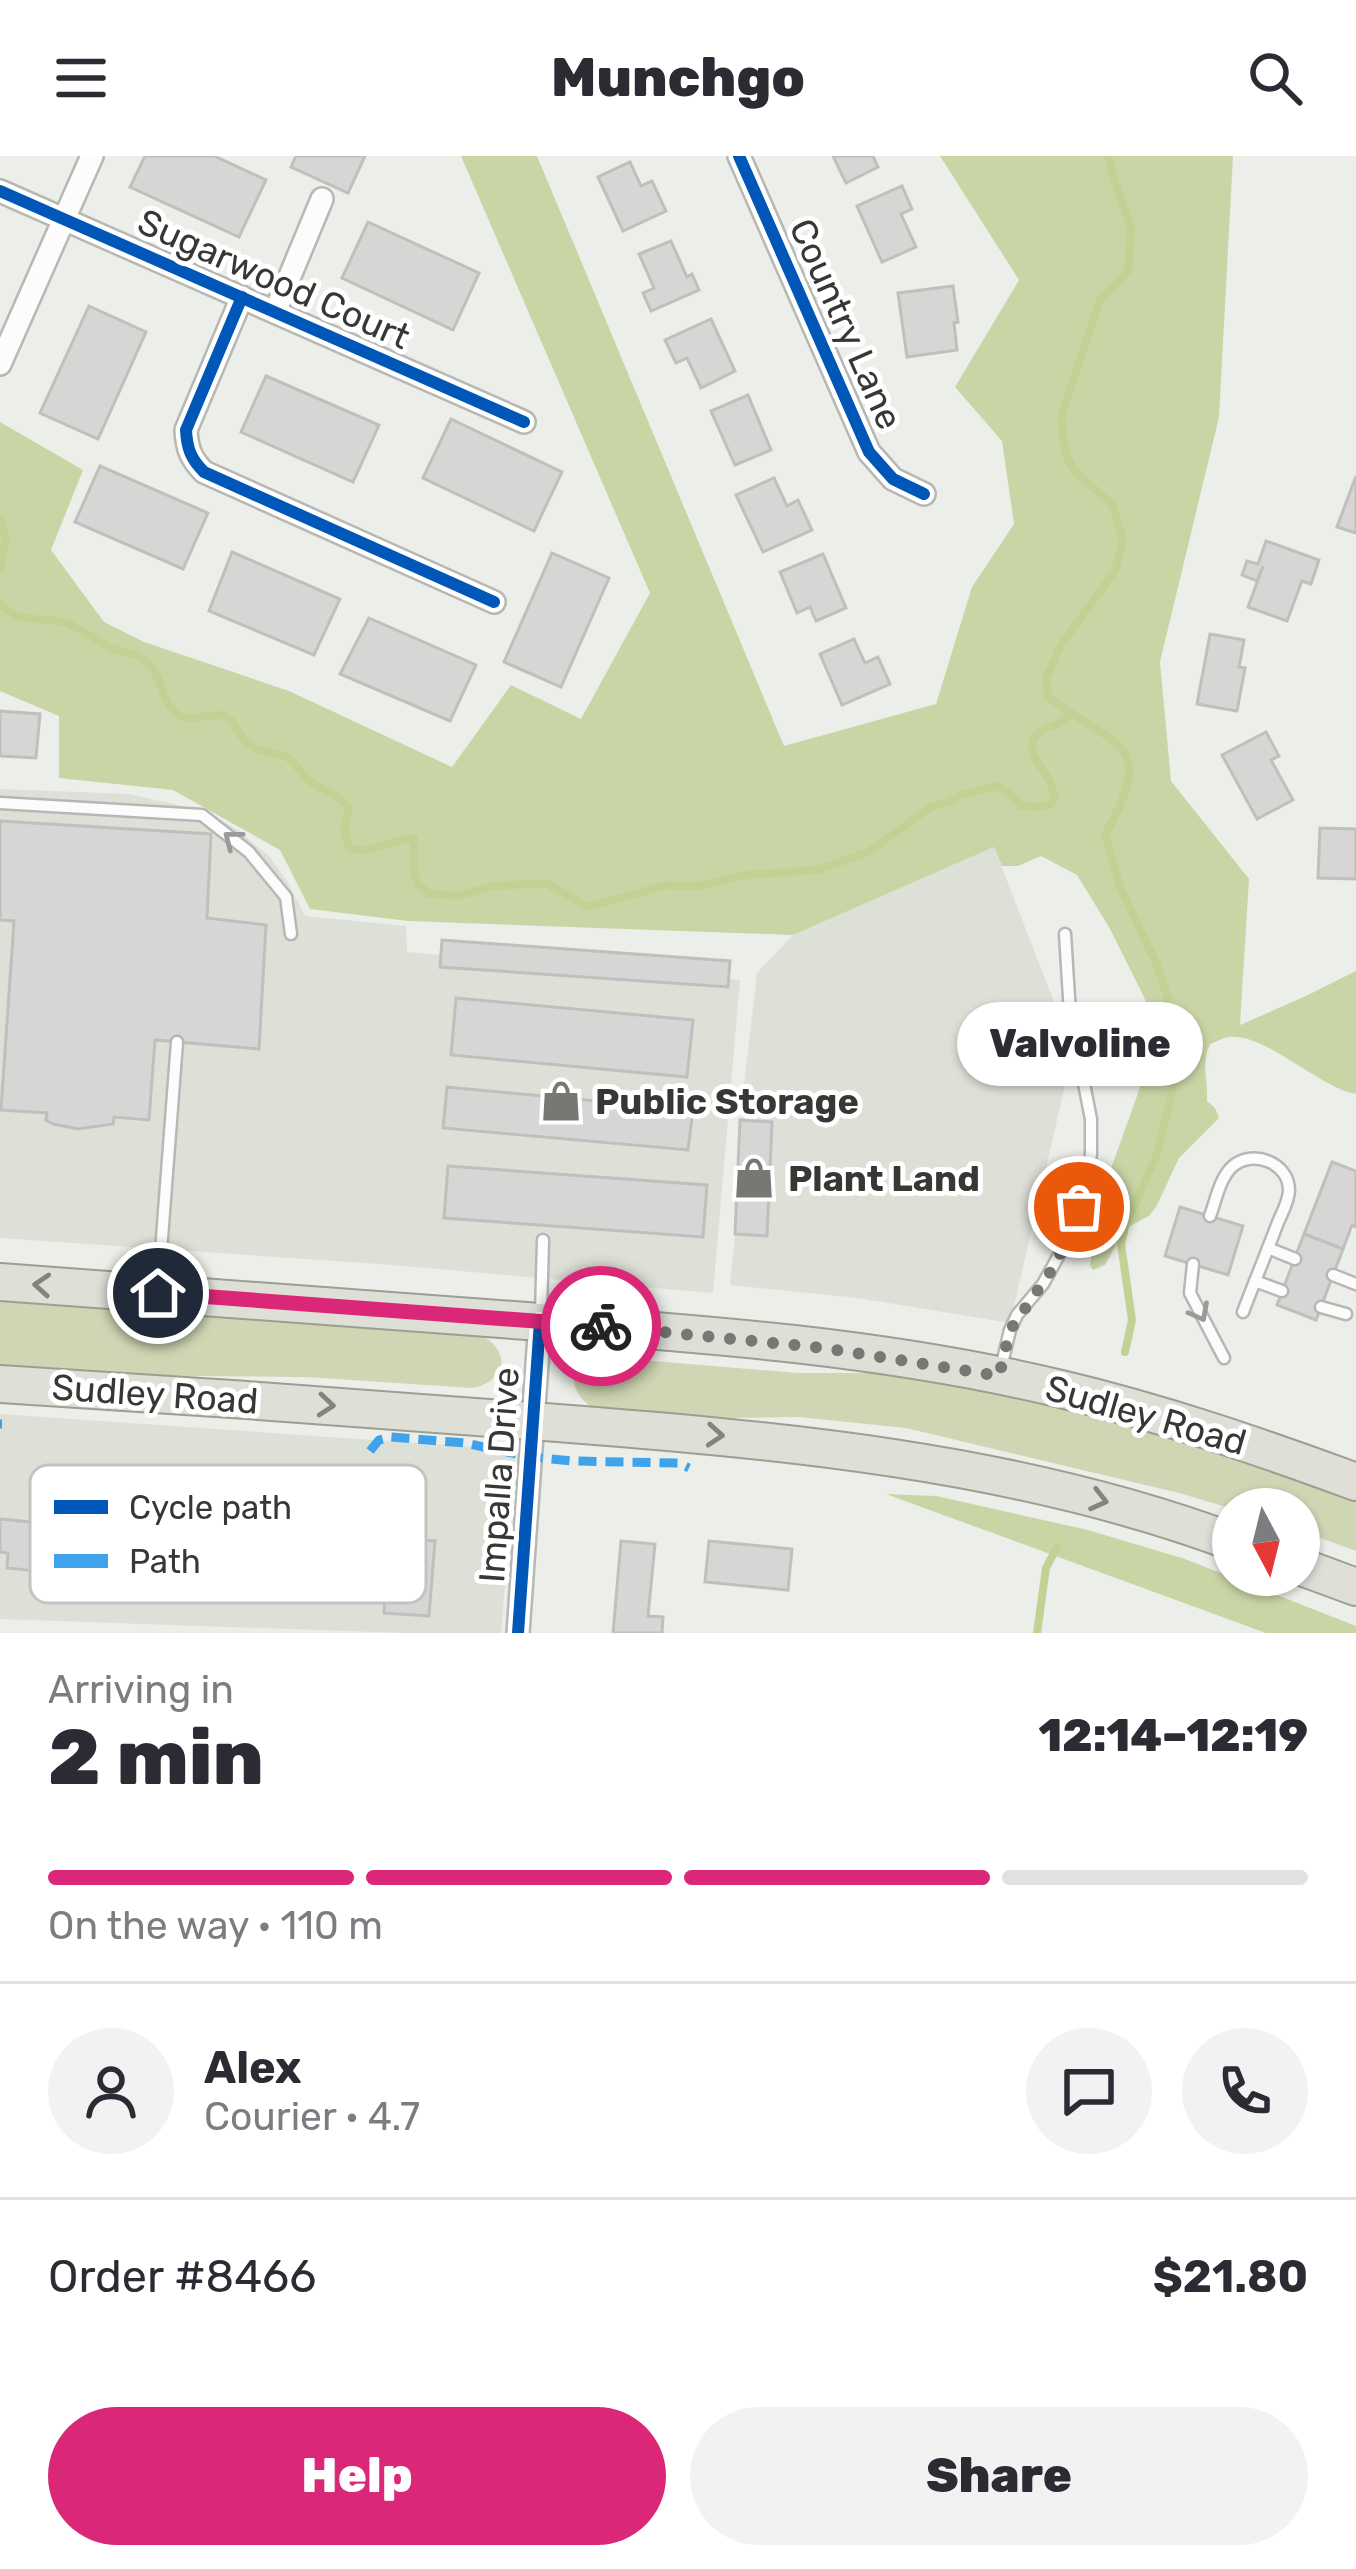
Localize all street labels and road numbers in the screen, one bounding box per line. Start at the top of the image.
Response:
street label: Sugarwood Court [131,200,417,358]
street label: Country Lane [781,212,911,436]
street label: Sudley Road [50,1365,260,1423]
street label: Impalla Drive [470,1366,528,1584]
street label: Sudley Road [1041,1366,1251,1464]

